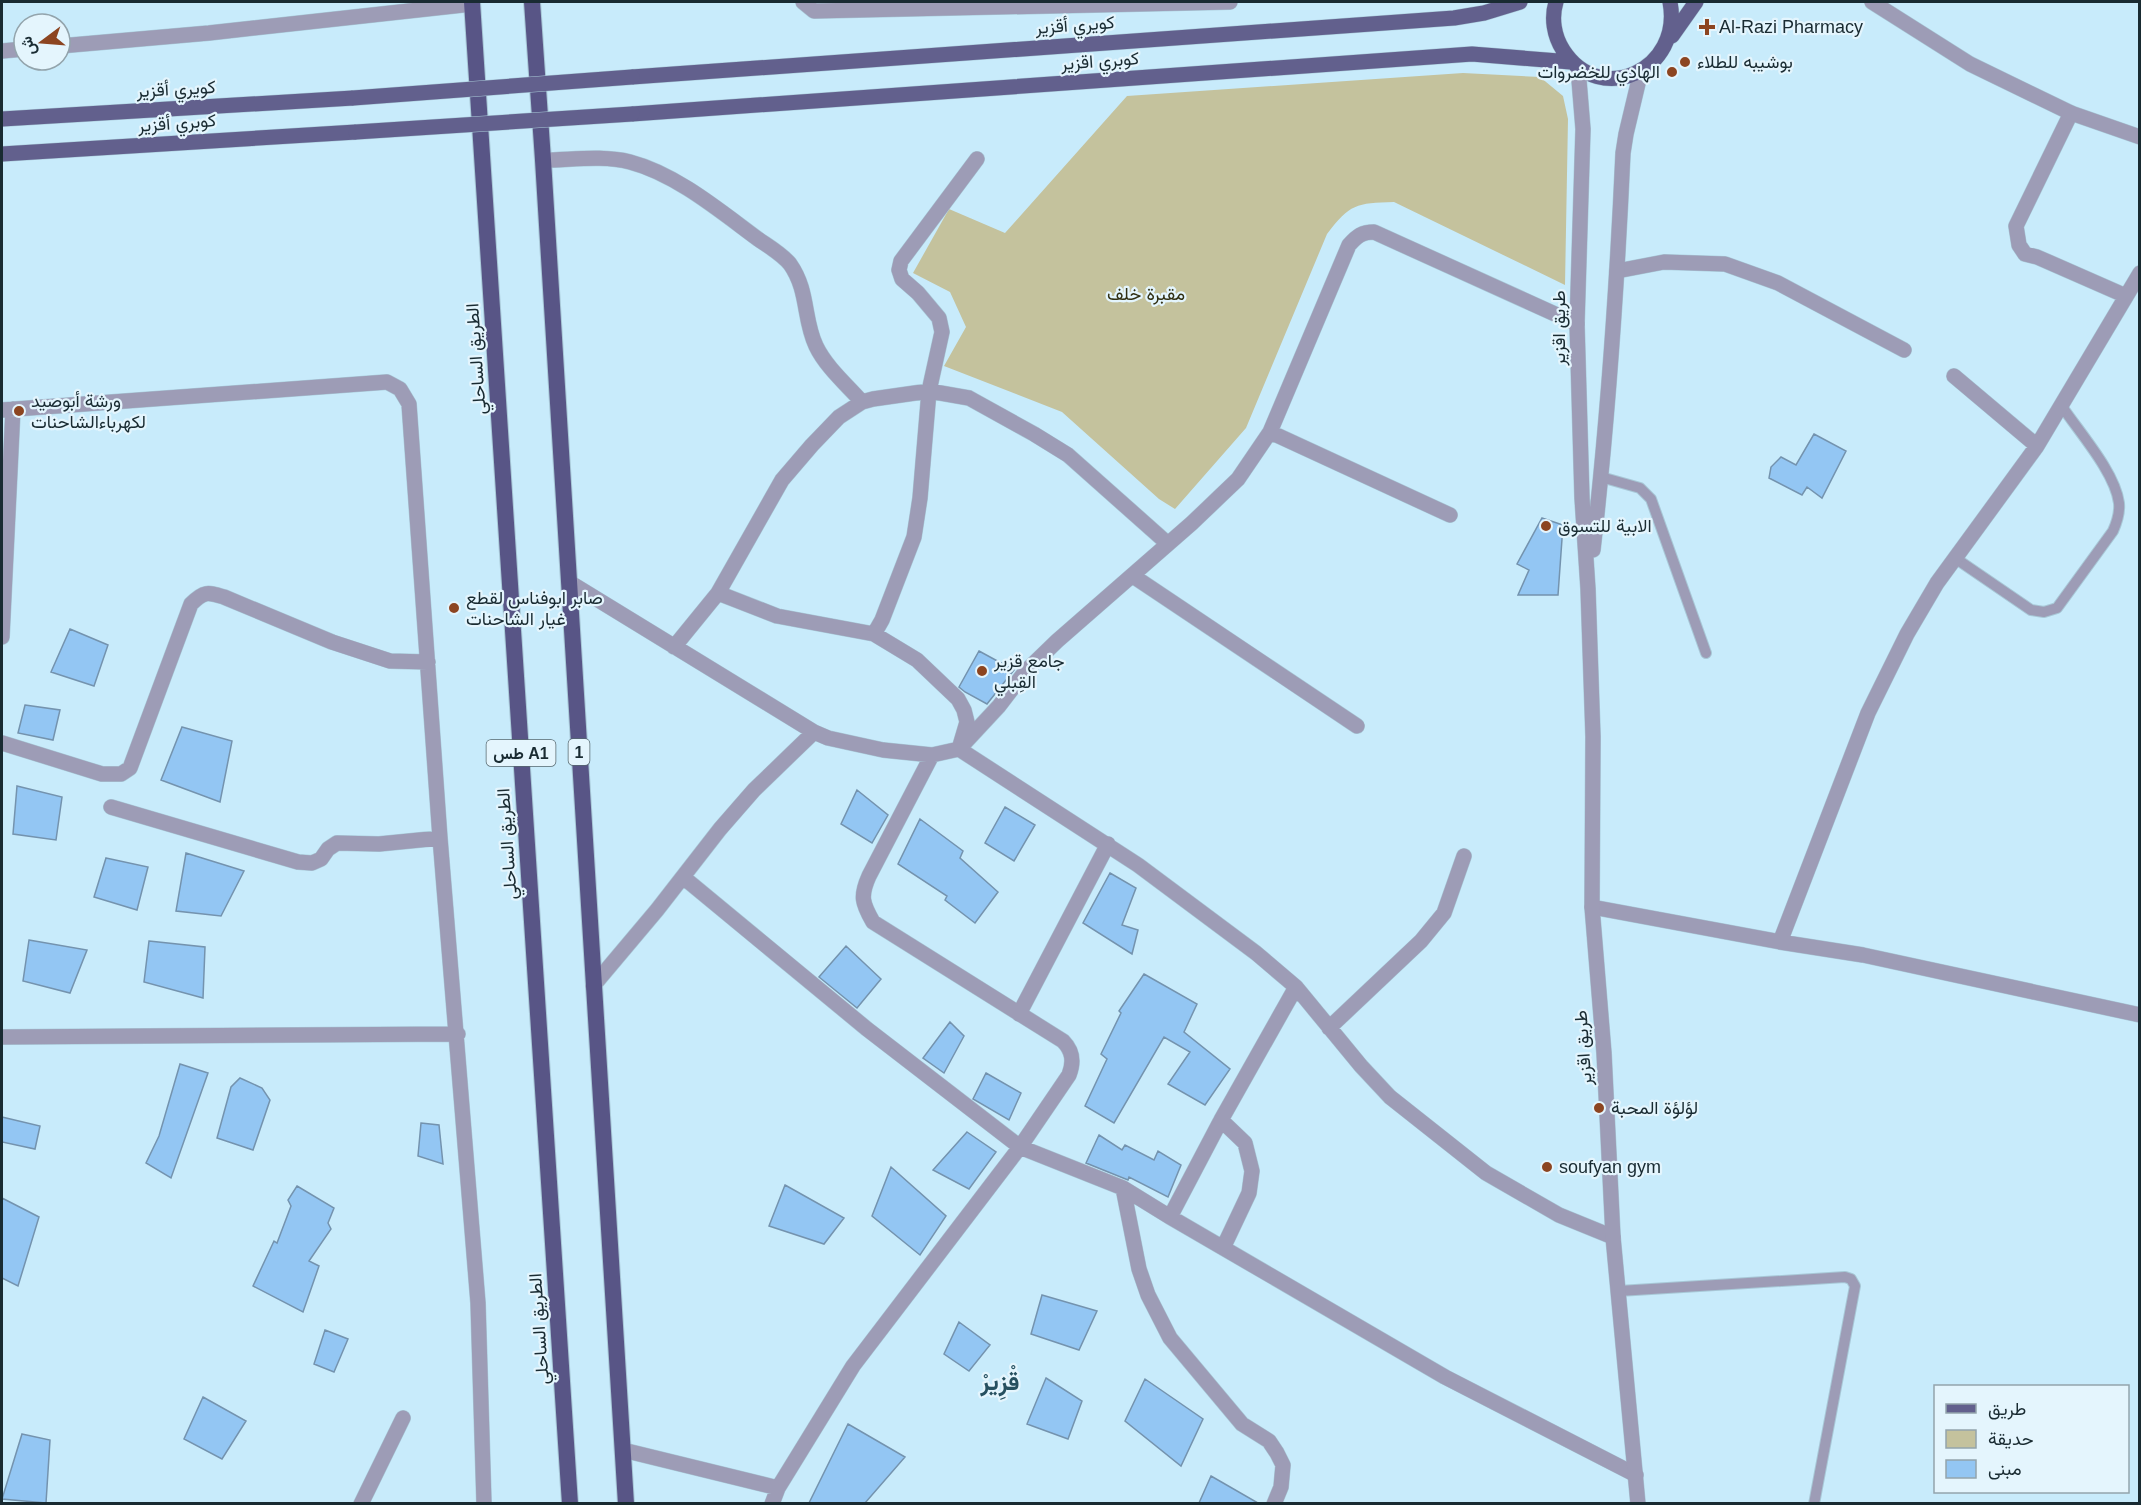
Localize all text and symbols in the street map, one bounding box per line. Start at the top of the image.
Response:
north arrow [12,12,72,72]
street label: كويري أقزير [1034,12,1116,43]
place label: Al-Razi Pharmacy [1719,17,1863,37]
marker: Al-Razi Pharmacy [1700,20,1714,34]
text: ش [17,34,40,58]
street label: كوبري اقزير [1059,48,1140,79]
place label: بوشيبه للطلاء [1697,52,1793,73]
marker: بوشيبه للطلاء [1678,55,1692,69]
place label: الهادي للخضروات [1537,62,1660,87]
marker: الهادي للخضروات [1665,65,1679,79]
street label: كويري أقزير [135,77,216,106]
street label: كوبري أقزير [136,110,217,141]
park label: مقبرة خلف [1107,284,1185,305]
street label: طريق اقزير [1549,290,1570,367]
street label: الطريق الساحلي [462,302,495,415]
place label: ورشة أبوصيد لكهرباءالشاحنات [31,391,146,433]
marker: ورشة أبوصيد لكهرباءالشاحنات [12,404,26,418]
place label: الابية للتسوق [1558,516,1652,537]
marker: الابية للتسوق [1539,519,1553,533]
place label: صابر ابوفناس لقطع غيار الشاحنات [466,588,603,630]
marker: صابر ابوفناس لقطع غيار الشاحنات [447,601,461,615]
place label: جامع قزير القِبلي [993,651,1065,697]
marker: جامع قزير القِبلي [975,664,989,678]
road number: 1 [568,739,590,765]
road number: طس A1 [486,740,556,766]
street label: الطريق الساحلي [493,787,526,900]
street label: طريق اقزير [1570,1009,1597,1087]
place label: لؤلؤة المحبة [1611,1098,1698,1119]
marker: لؤلؤة المحبة [1592,1101,1606,1115]
place label: soufyan gym [1559,1157,1661,1177]
marker: soufyan gym [1540,1160,1554,1174]
street label: الطريق الساحلي [525,1272,558,1385]
district label: قْزِيرْ [980,1365,1019,1401]
legend [1934,1385,2129,1493]
text: طريق [1988,1399,2026,1420]
text: حديقة [1988,1429,2034,1449]
text: مبنى [1988,1459,2022,1480]

